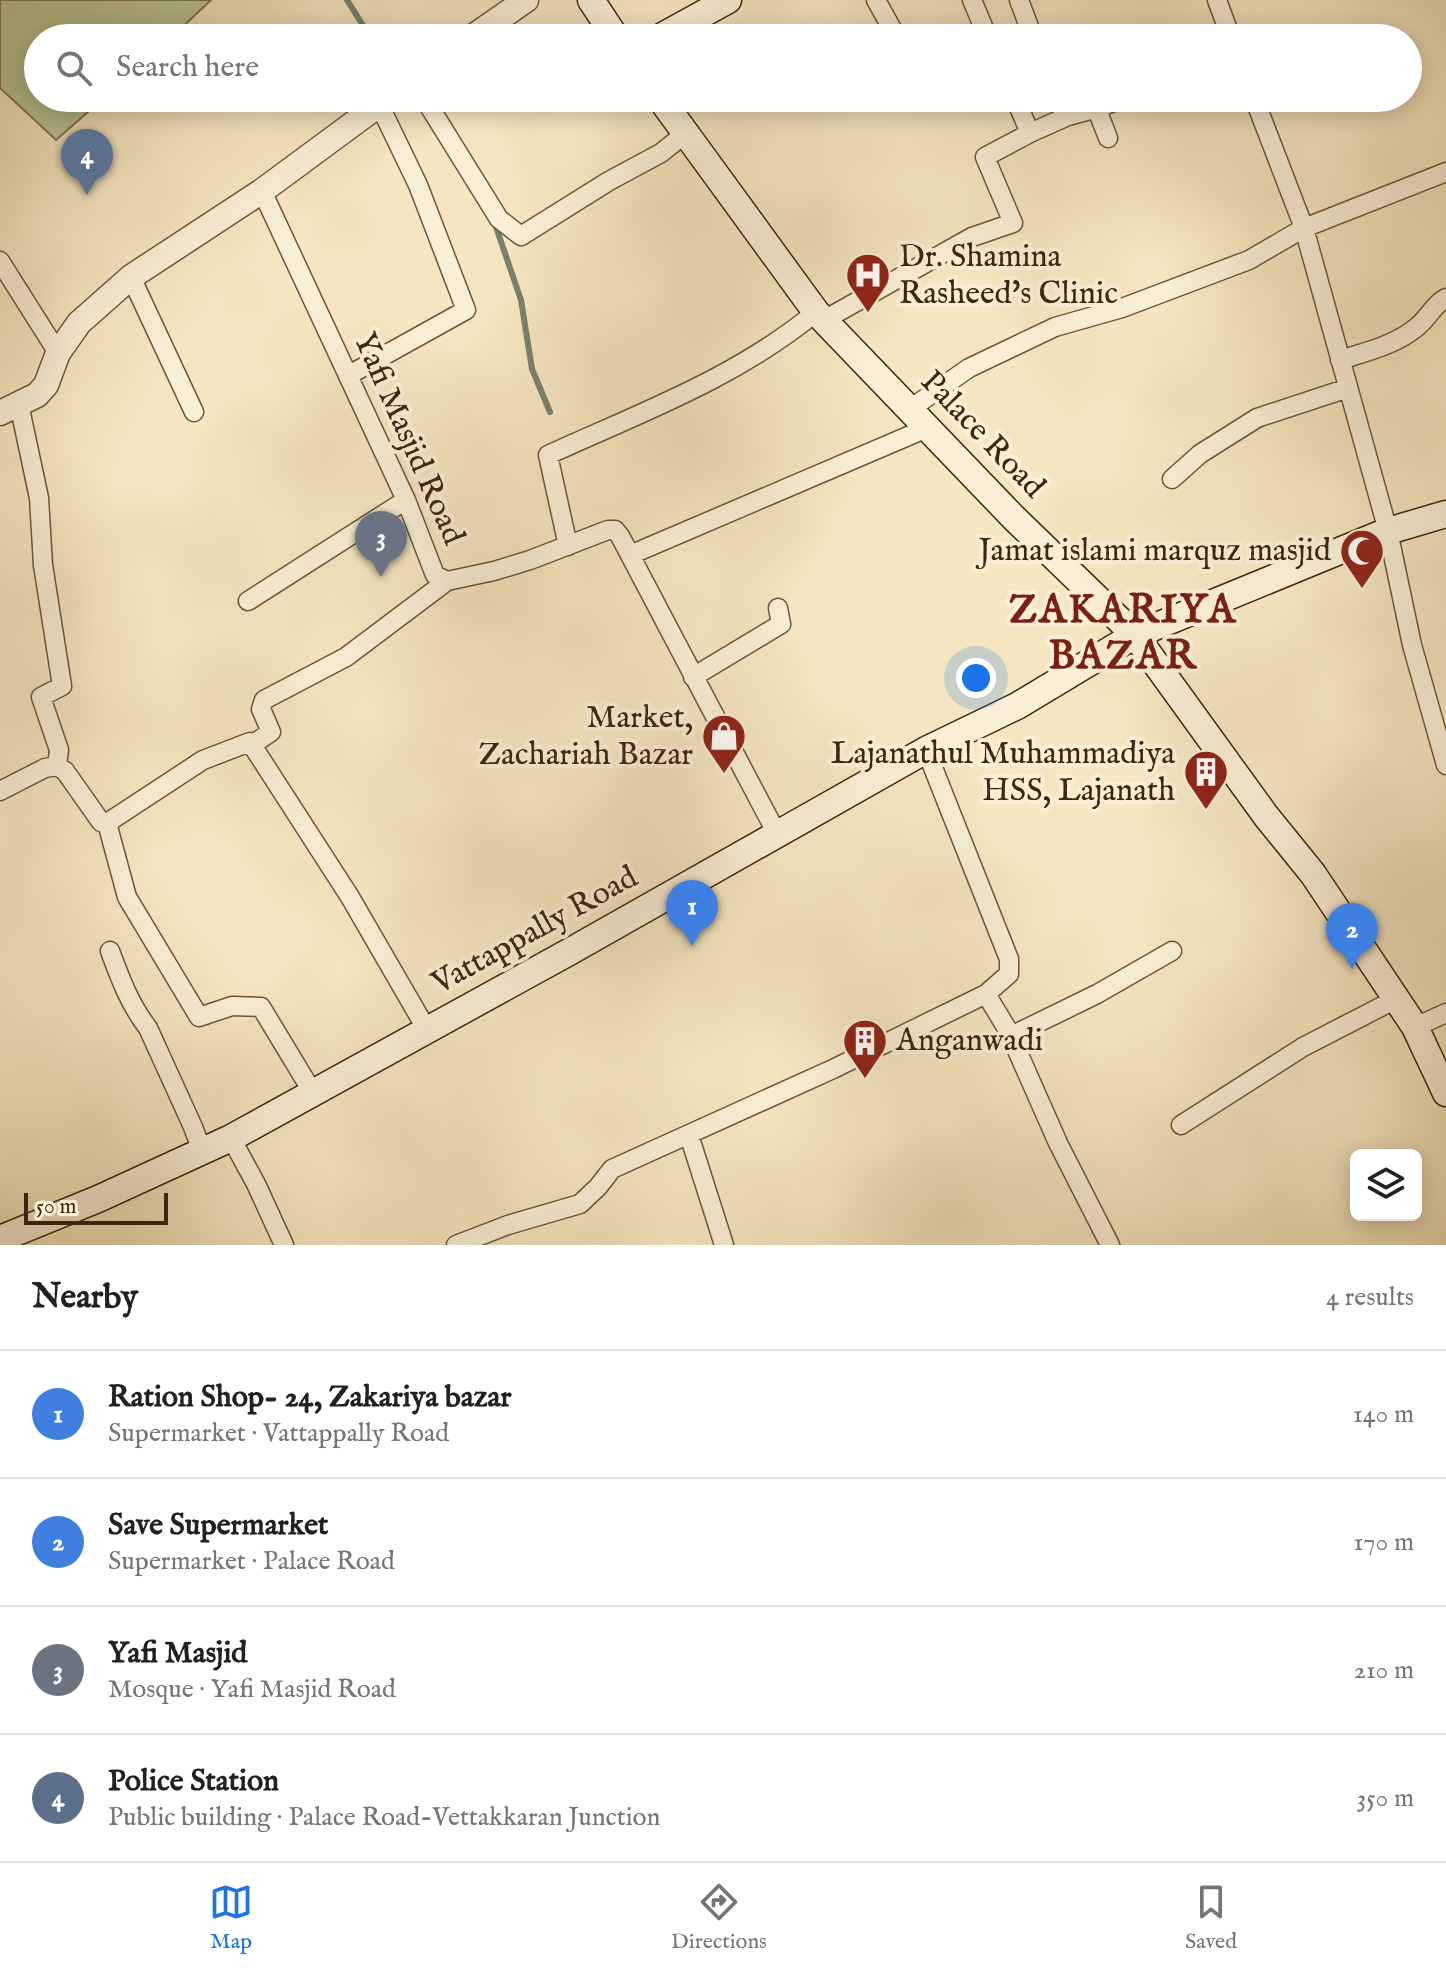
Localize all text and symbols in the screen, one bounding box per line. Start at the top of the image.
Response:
search box [24,24,1422,112]
icon: search [52,46,96,90]
text: Search here [116,49,259,87]
pin: 4 [61,129,113,195]
place label: Dr. Shamina Rasheed's Clinic [899,237,1118,315]
hospital icon: Dr. Shamina Rasheed's Clinic [844,251,892,314]
street label: Yafi Masjid Road [343,327,473,552]
street label: Palace Road [911,362,1054,508]
pin: 3 [355,511,407,577]
mosque icon: Jamat islami marquz masjid [1338,527,1386,590]
place label: Jamat islami marquz masjid [975,531,1332,572]
district label: ZAKARIYA BAZAR [1009,586,1237,683]
your location [956,658,996,698]
place label: Market, Zachariah Bazar [479,698,693,776]
shop icon: Market, Zachariah Bazar [700,712,748,775]
place label: Lajanathul Muhammadiya HSS, Lajanath [831,734,1175,812]
building icon: Lajanathul Muhammadiya HSS, Lajanath [1182,748,1230,811]
street label: Vattappally Road [424,857,646,1005]
pin: 1 [666,880,718,946]
pin: 2 [1326,903,1378,969]
building icon: Anganwadi [841,1017,889,1080]
place label: Anganwadi [895,1021,1043,1062]
map controls [1350,1149,1422,1221]
button: layers [1350,1149,1422,1221]
scale bar [24,1189,168,1225]
text: 50 m [36,1193,77,1221]
text: Nearby [32,1276,138,1319]
text: 4 results [1326,1281,1414,1314]
text: Ration Shop- 24, Zakariya bazar [108,1379,512,1417]
text: 1 [53,1398,63,1431]
text: 140 m [1353,1398,1414,1431]
text: Supermarket · Vattappally Road [108,1417,449,1450]
text: Save Supermarket [108,1507,328,1545]
text: 2 [52,1526,64,1559]
text: 170 m [1354,1526,1414,1559]
text: Supermarket · Palace Road [108,1545,395,1578]
text: Yafi Masjid [108,1635,247,1673]
text: 3 [53,1654,63,1687]
text: 210 m [1354,1654,1414,1687]
text: Mosque · Yafi Masjid Road [108,1673,396,1706]
text: Police Station [108,1763,279,1801]
text: 4 [52,1782,64,1815]
text: 350 m [1356,1782,1414,1815]
text: Public building · Palace Road-Vettakkaran Junction [108,1801,660,1834]
tab: Map [209,1880,253,1956]
tab: Directions [671,1880,767,1956]
tab: Saved [1185,1880,1237,1956]

